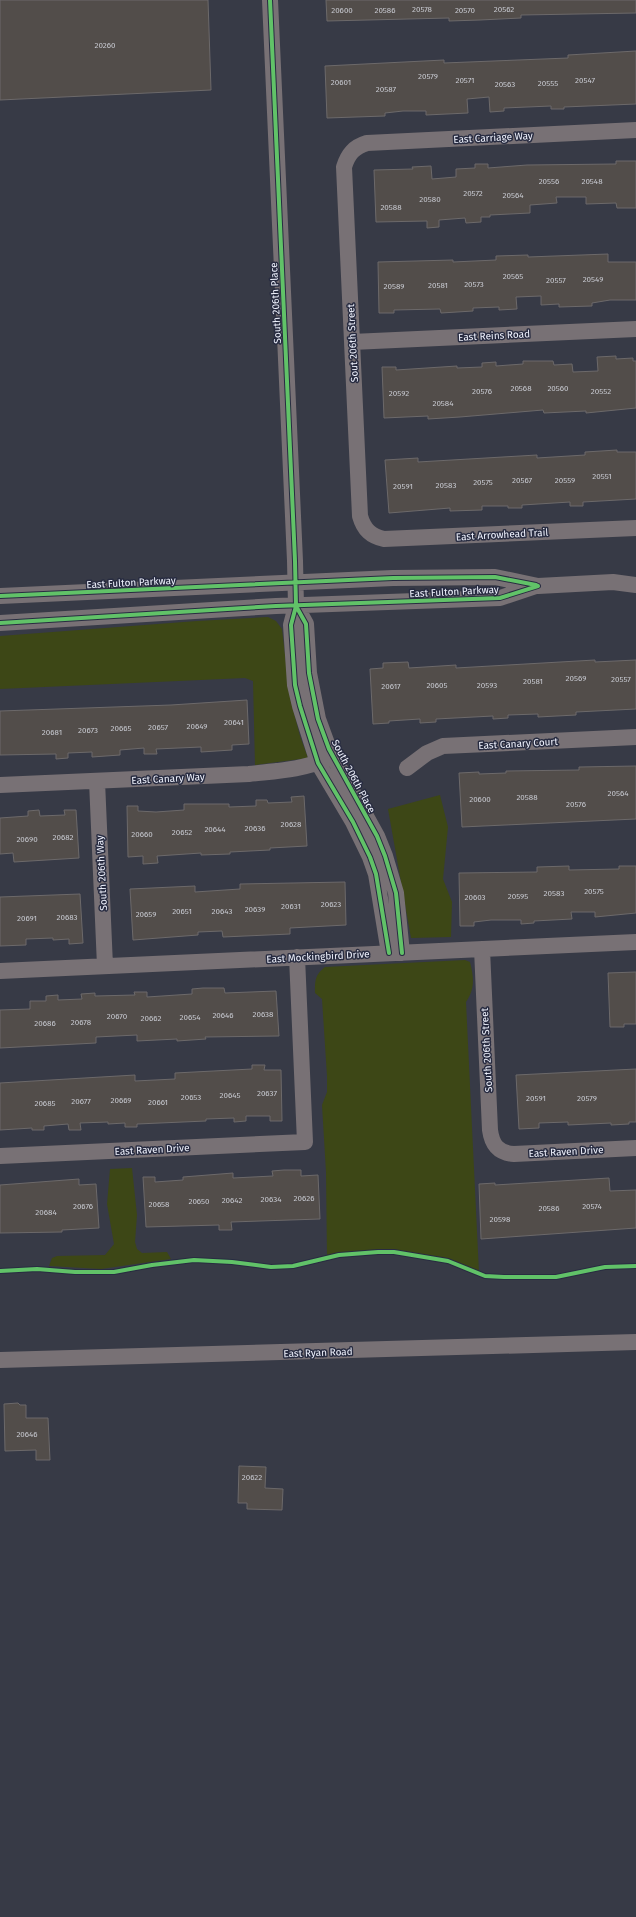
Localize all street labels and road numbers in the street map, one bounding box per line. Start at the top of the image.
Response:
street label: East Carriage Way [453,130,533,146]
street label: South 206th Place [268,262,284,344]
street label: Sout 206th Street [345,303,361,382]
street label: East Reins Road [458,328,530,344]
street label: East Arrowhead Trail [456,527,549,543]
street label: East Fulton Parkway [86,575,176,591]
street label: East Fulton Parkway [409,584,499,600]
street label: East Canary Court [478,736,559,752]
street label: South 206th Place [329,738,377,815]
street label: East Canary Way [131,771,205,787]
street label: South 206th Way [94,835,110,911]
street label: East Mockingbird Drive [266,948,370,966]
street label: South 206th Street [479,1007,495,1092]
street label: East Raven Drive [114,1142,190,1158]
street label: East Raven Drive [528,1144,604,1160]
street label: East Ryan Road [283,1346,353,1360]

